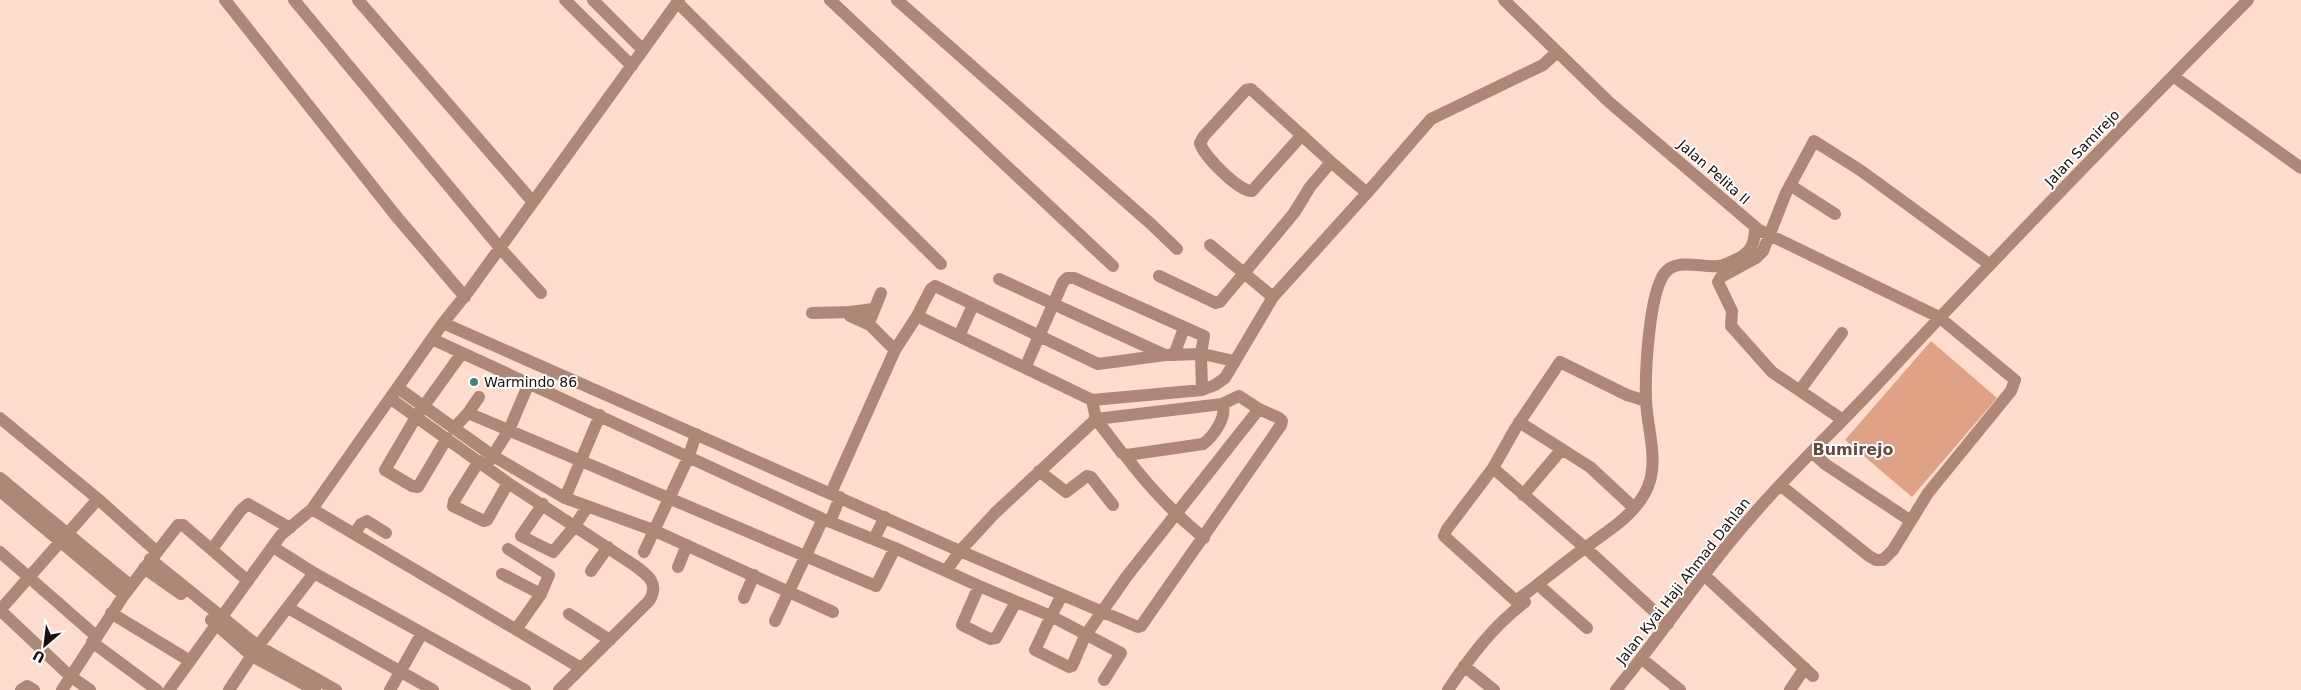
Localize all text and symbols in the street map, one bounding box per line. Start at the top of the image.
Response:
street label: Jalan Samirejo [2041,106,2122,190]
street label: Jalan Pelita II [1674,136,1753,207]
place label: Warmindo 86 [484,374,577,390]
marker: Warmindo 86 [468,376,480,388]
district label: Bumirejo [1813,440,1893,459]
street label: Jalan Kyai Haji Ahmad Dahlan [1612,495,1753,668]
north arrow [20,620,70,670]
text: U [30,647,48,666]

